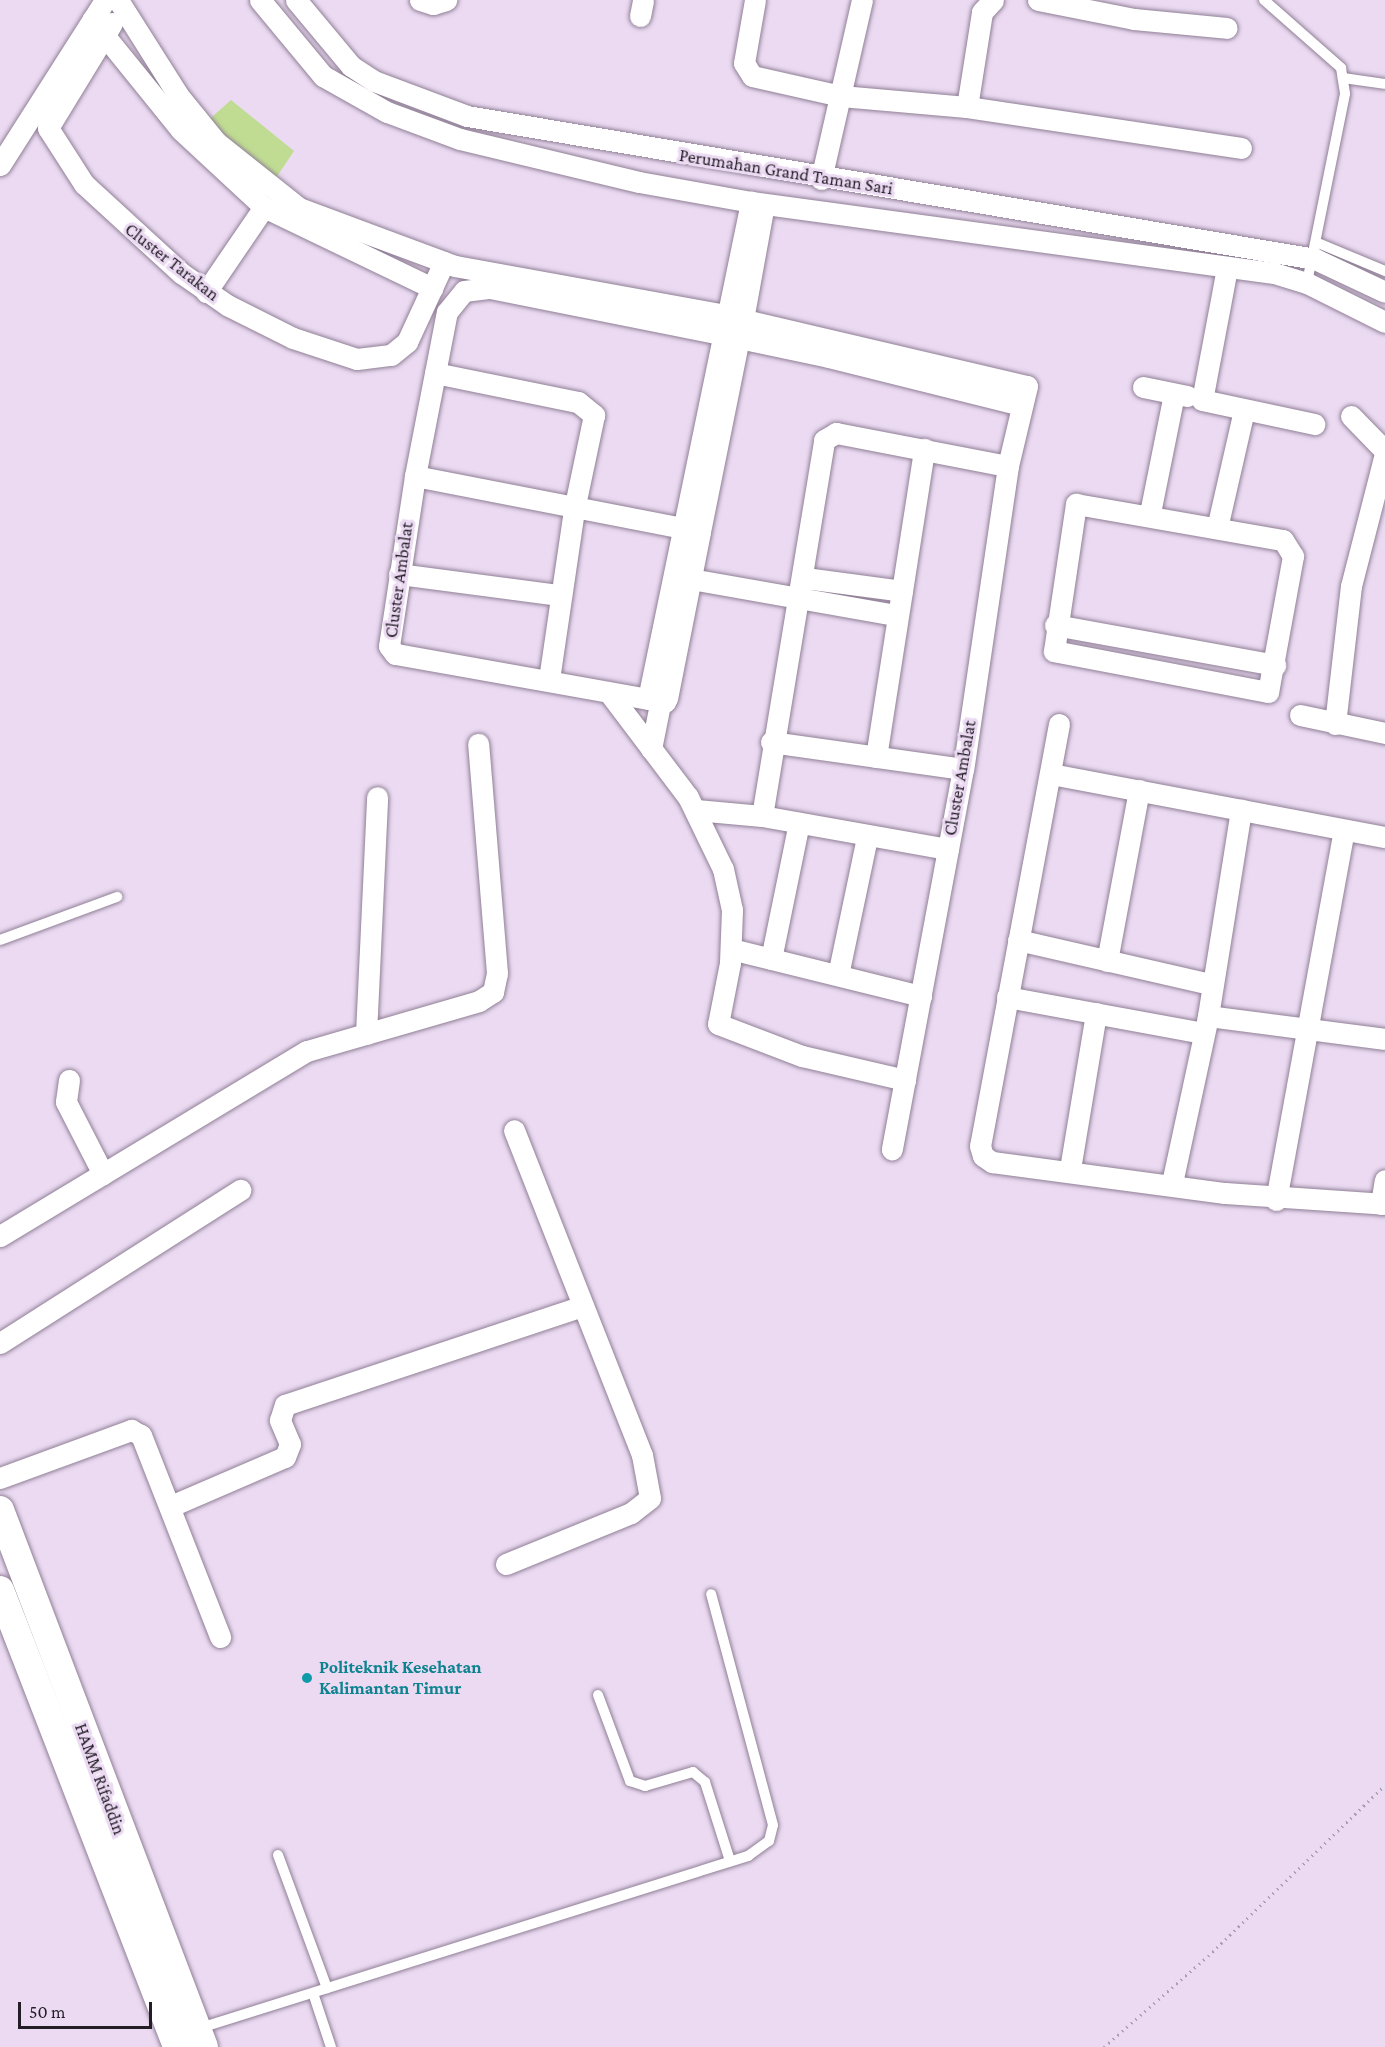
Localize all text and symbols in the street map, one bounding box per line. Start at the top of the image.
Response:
street label: Perumahan Grand Taman Sari [678,144,894,200]
street label: Cluster Tarakan [120,218,224,306]
street label: Cluster Ambalat [380,521,418,639]
street label: Cluster Ambalat [939,719,981,837]
place label: Politeknik Kesehatan Kalimantan Timur [319,1657,482,1700]
marker: Politeknik Kesehatan Kalimantan Timur [300,1671,314,1685]
street label: HAMM Rifaddin [70,1720,130,1838]
scale bar [21,1990,154,2028]
text: 50 m [29,2002,66,2022]

